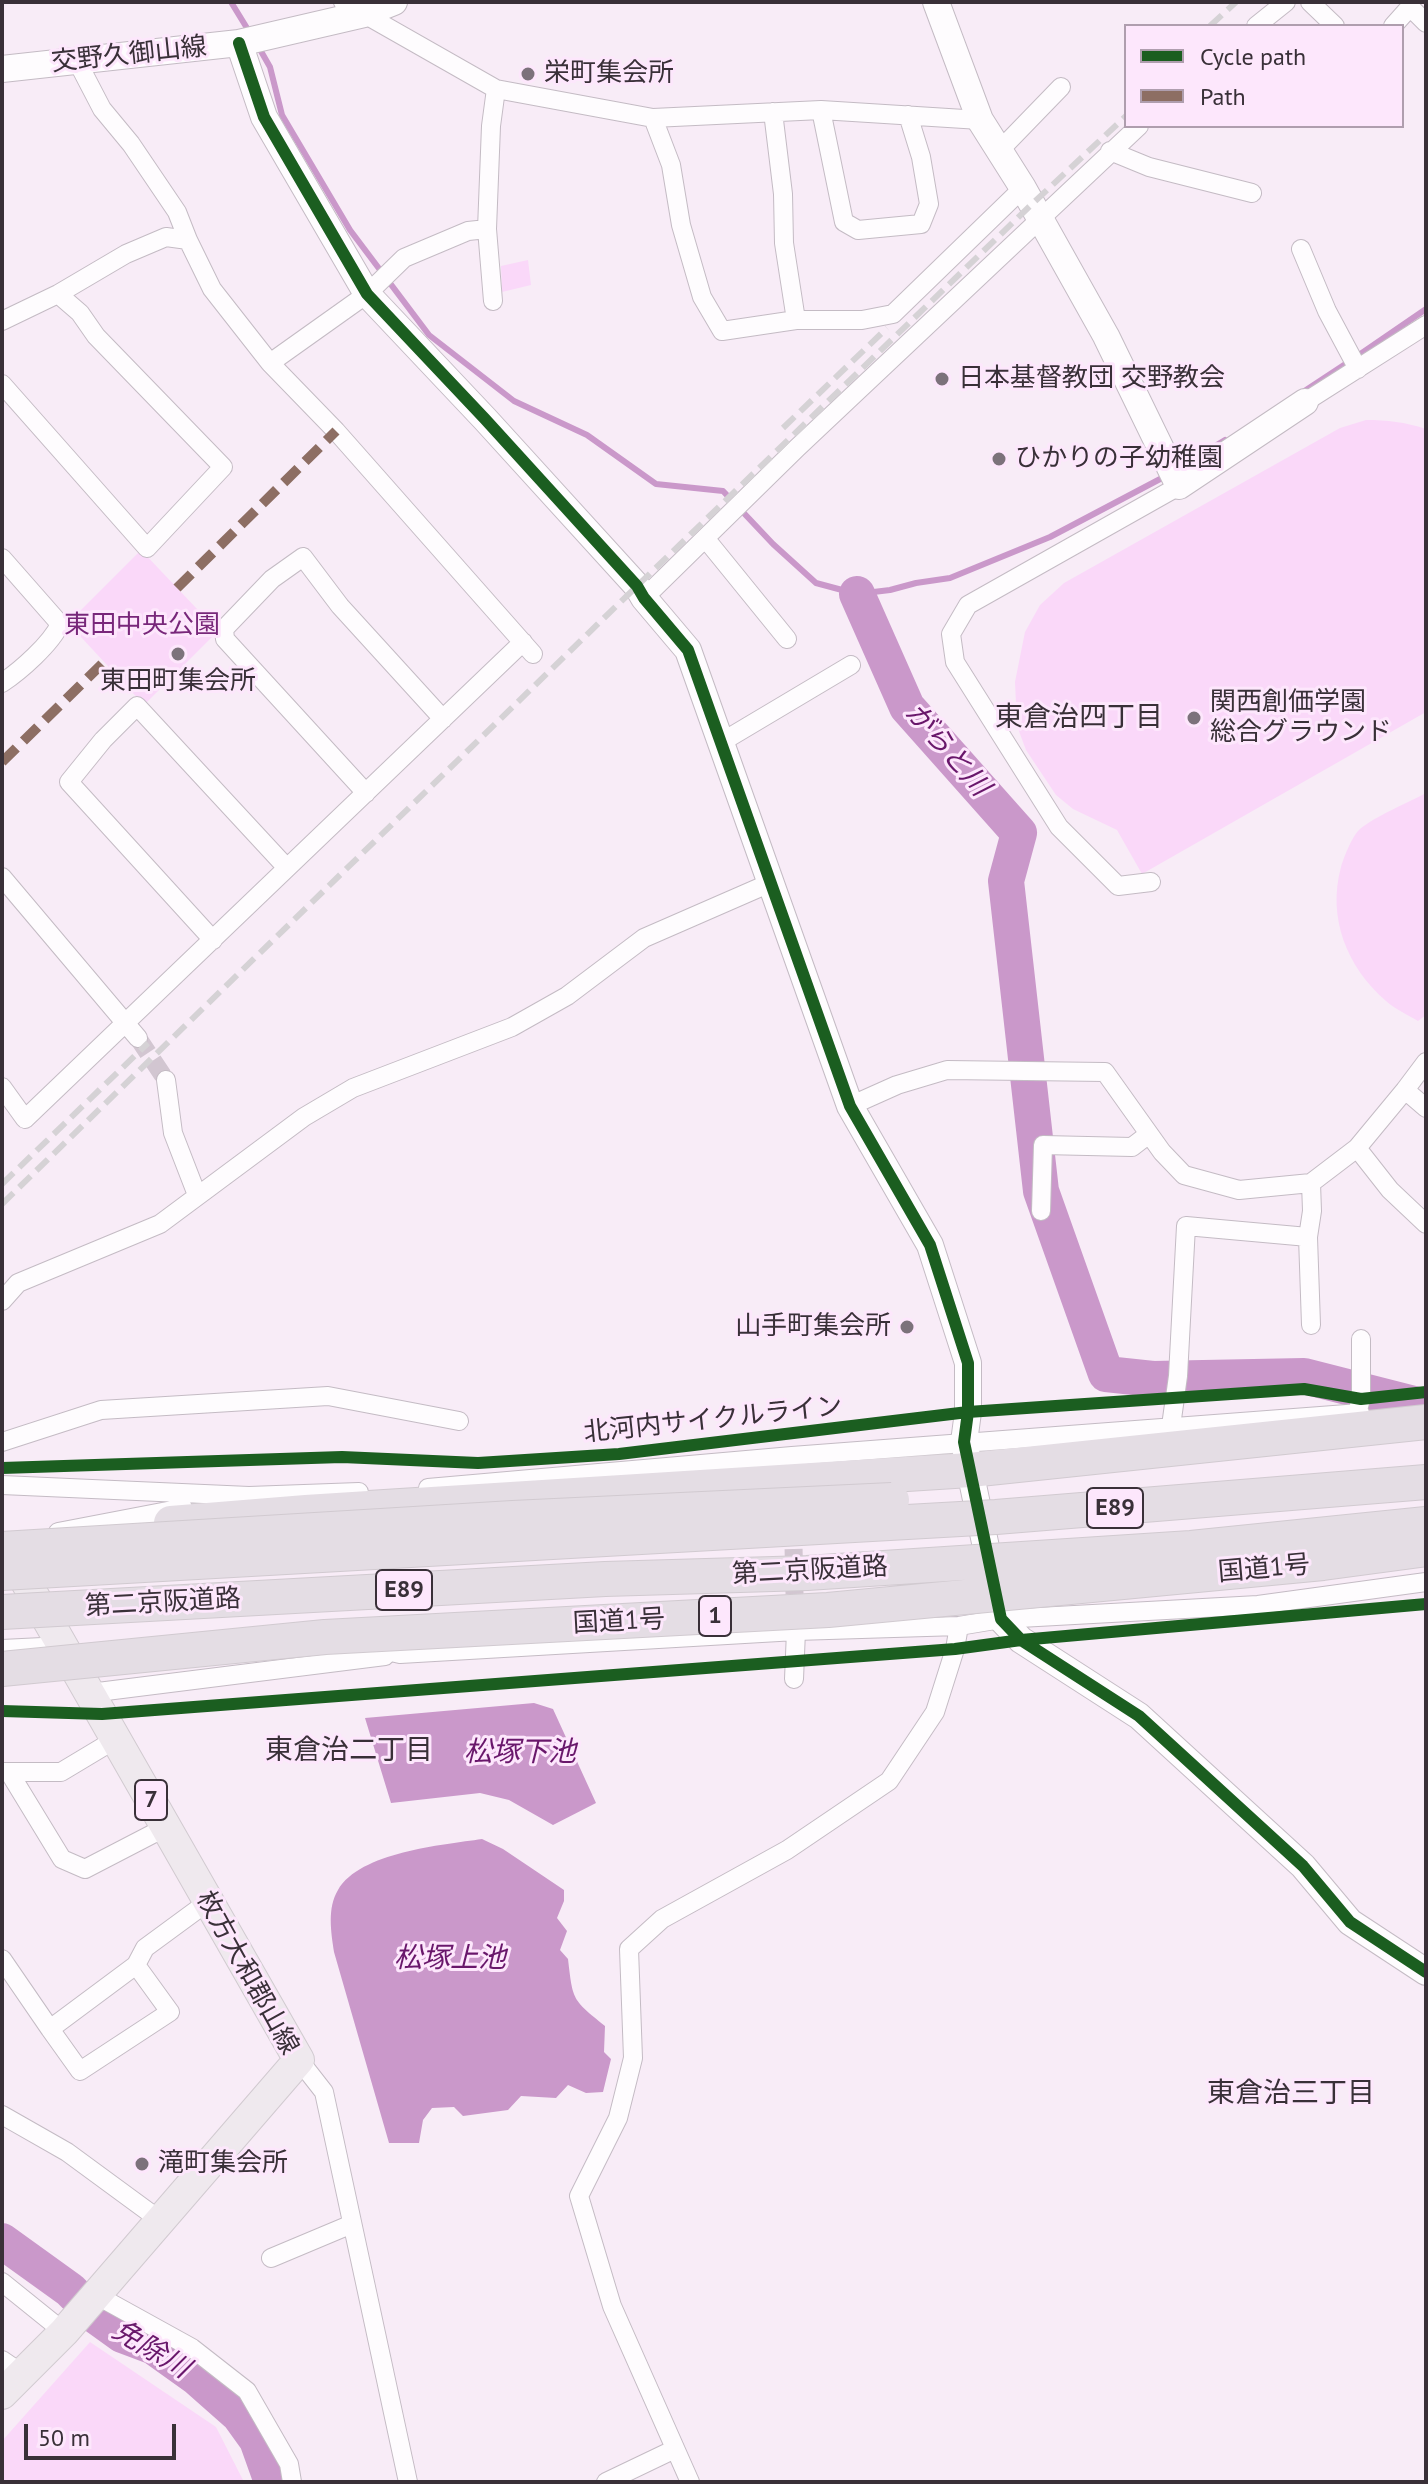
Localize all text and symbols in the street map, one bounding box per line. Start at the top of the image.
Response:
legend [1124,24,1404,128]
street label: 交野久御山線 [50,31,208,79]
text: Cycle path [1200,41,1306,72]
place label: 栄町集会所 [544,58,674,90]
marker: 栄町集会所 [519,65,537,83]
text: Path [1200,81,1246,112]
place label: 日本基督教団 交野教会 [958,363,1225,395]
marker: 日本基督教団 交野教会 [933,370,951,388]
place label: ひかりの子幼稚園 [1015,443,1223,475]
marker: ひかりの子幼稚園 [990,450,1008,468]
park label: 東田中央公園 [64,610,220,642]
marker: 東田町集会所 [169,645,187,663]
place label: 東田町集会所 [100,666,256,698]
place label: 関西創価学園 総合グラウンド [1210,687,1392,748]
water label: がらと川 [898,697,996,803]
district label: 東倉治四丁目 [995,701,1163,735]
marker: 関西創価学園 総合グラウンド [1185,709,1203,727]
place label: 山手町集会所 [735,1311,891,1343]
marker: 山手町集会所 [898,1318,916,1336]
street label: 北河内サイクルライン [582,1391,844,1449]
road number: E89 [1087,1488,1143,1528]
street label: 国道1号 [1217,1549,1311,1589]
street label: 第二京阪道路 [731,1551,889,1591]
road number: E89 [376,1570,432,1610]
street label: 第二京阪道路 [84,1583,242,1623]
road number: 1 [699,1596,731,1636]
street label: 国道1号 [572,1604,666,1640]
district label: 東倉治二丁目 [265,1734,433,1768]
water label: 松塚下池 [464,1736,576,1770]
road number: 7 [135,1780,167,1820]
street label: 枚方大和郡山線 [189,1886,305,2060]
water label: 松塚上池 [394,1942,506,1976]
district label: 東倉治三丁目 [1207,2077,1375,2111]
place label: 滝町集会所 [158,2148,288,2180]
marker: 滝町集会所 [133,2155,151,2173]
water label: 免除川 [106,2314,196,2386]
scale bar [28,2408,180,2458]
text: 50 m [38,2422,90,2453]

